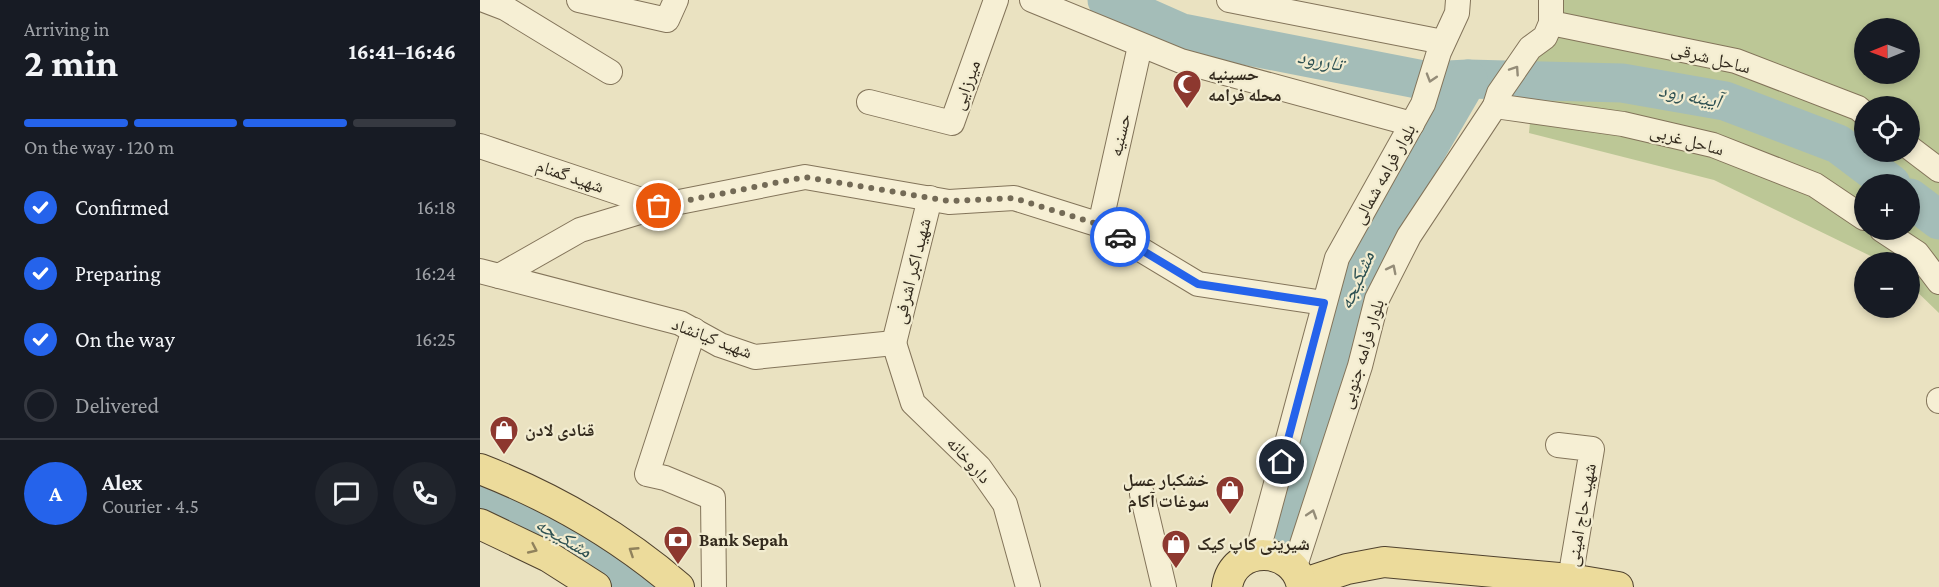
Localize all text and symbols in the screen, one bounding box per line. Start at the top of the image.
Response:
text: Arriving in [24,18,109,40]
north arrow [1854,18,1920,84]
map controls [1854,18,1920,318]
text: 16:41–16:46 [349,39,456,64]
street label: ساحل شرقی [1669,39,1753,78]
text: 2 min [24,41,118,84]
water label: تاررود [1296,45,1348,77]
street label: میرزایی [948,57,985,113]
place label: حسینیه محله فرامه [1208,64,1281,105]
one-way arrow [1508,66,1519,77]
mosque icon: حسینیه محله فرامه [1171,68,1203,110]
one-way arrow [1426,72,1438,83]
water label: آیینه رود [1657,78,1728,114]
button: locate [1854,96,1920,162]
street label: حسنیه [1105,112,1135,158]
street label: بلوار فرامه شمالی [1348,120,1421,228]
street label: ساحل غربی [1648,121,1726,160]
text: On the way · 120 m [24,136,174,158]
street label: شهید گمنام [533,155,607,199]
button: + [1854,174,1920,240]
pin [633,180,684,231]
icon: bag [642,189,675,222]
icon: check [24,191,57,224]
text: Confirmed [75,195,169,220]
text: 16:18 [417,196,456,218]
courier [1090,207,1150,267]
street label: شهید اکبر اشرفی [889,216,936,326]
icon: car [1104,221,1137,254]
water label: مشکیجه [1334,248,1379,313]
button: − [1854,252,1920,318]
icon: check [24,257,57,290]
text: Preparing [75,261,161,286]
text: 16:24 [415,262,456,284]
one-way arrow [1385,264,1397,275]
street label: بلوار فرامه جنوبی [1336,297,1389,412]
street label: شهید کیانشاد [669,314,755,363]
icon: check [24,323,57,356]
text: On the way [75,327,175,352]
text: 16:25 [416,328,456,350]
text: Delivered [75,393,159,418]
shop icon: قنادی لادن [488,414,520,456]
place label: قنادی لادن [525,420,594,441]
street label: داروخانه [943,432,995,488]
pin [1256,436,1307,487]
icon: home [1265,445,1298,478]
button: chat [315,462,378,525]
button: phone [393,462,456,525]
street label: شهید حاج امینی [1562,462,1602,569]
text: Alex [102,470,143,495]
place label: خشکبار عسل سوغات آکام [1123,470,1209,513]
shop icon: خشکبار عسل سوغات آکام [1214,474,1246,516]
text: A [49,481,62,506]
text: Courier · 4.5 [102,495,199,517]
one-way arrow [1305,509,1318,520]
water label: مشکیجه [532,512,596,562]
bank icon: Bank Sepah [662,524,694,566]
shop icon: شیرینی کاپ کیک [1160,528,1192,570]
place label: Bank Sepah [699,530,789,550]
place label: شیرینی کاپ کیک [1197,534,1310,555]
one-way arrow [526,542,537,554]
one-way arrow [629,547,640,558]

